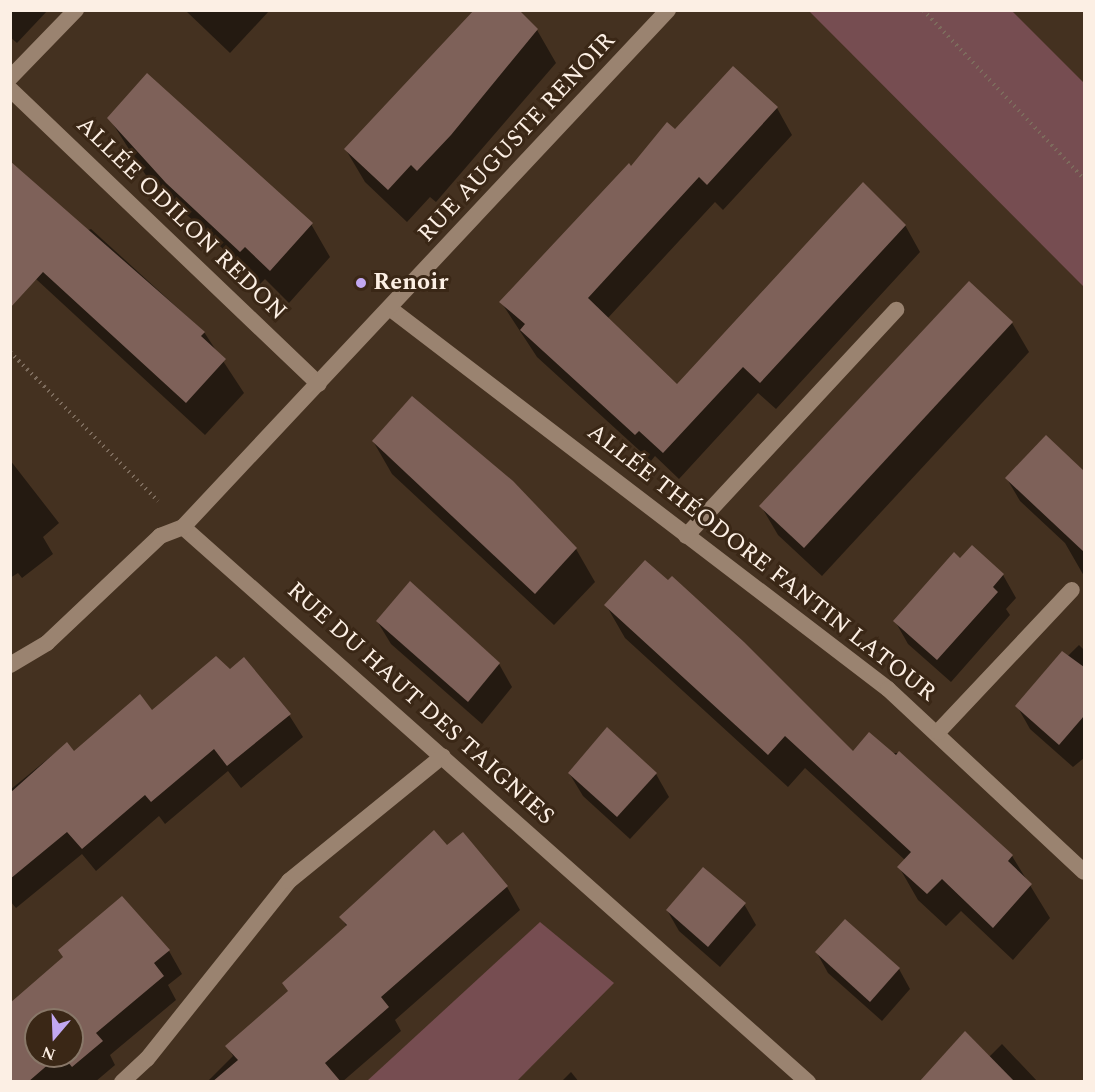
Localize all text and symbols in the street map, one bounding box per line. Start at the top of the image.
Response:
street label: RUE AUGUSTE RENOIR [412,27,622,249]
street label: ALLÉE ODILON REDON [70,111,292,327]
place label: Renoir [373,269,448,297]
marker: Renoir [354,276,368,290]
street label: ALLÉE THÉODORE FANTIN LATOUR [581,418,941,708]
street label: RUE DU HAUT DES TAIGNIES [281,576,559,832]
north arrow [24,1008,84,1068]
text: N [39,1040,59,1067]

